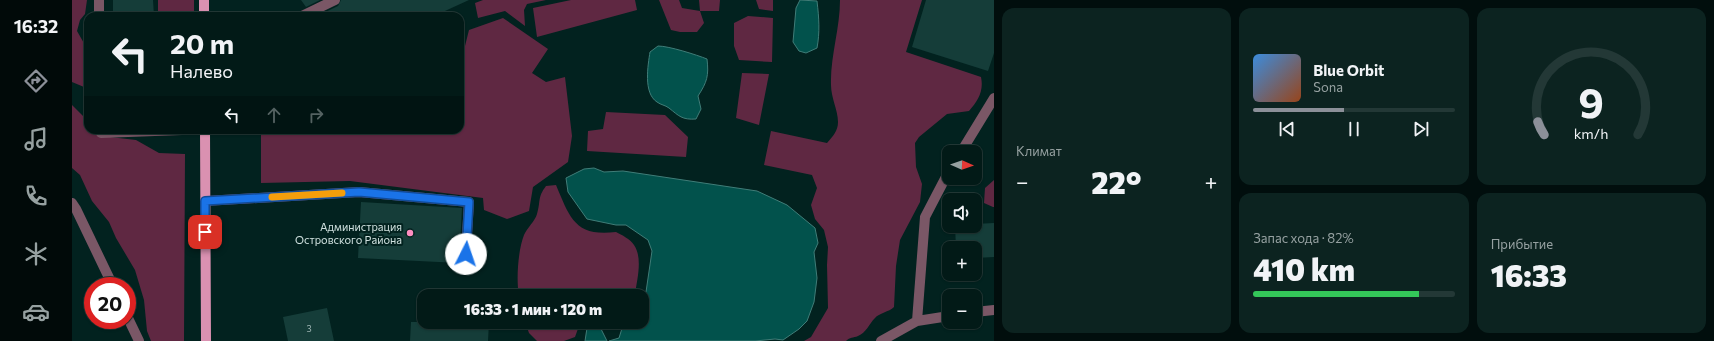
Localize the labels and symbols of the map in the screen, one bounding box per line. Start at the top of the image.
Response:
north arrow [942,145,982,185]
pin [188,215,222,249]
place label: Администрация Островского Района [295,220,402,246]
marker: Администрация Островского Района [405,228,415,238]
position arrow [445,233,487,275]
speed limit sign: 20 [84,277,136,329]
house number: 3 [306,323,312,334]

